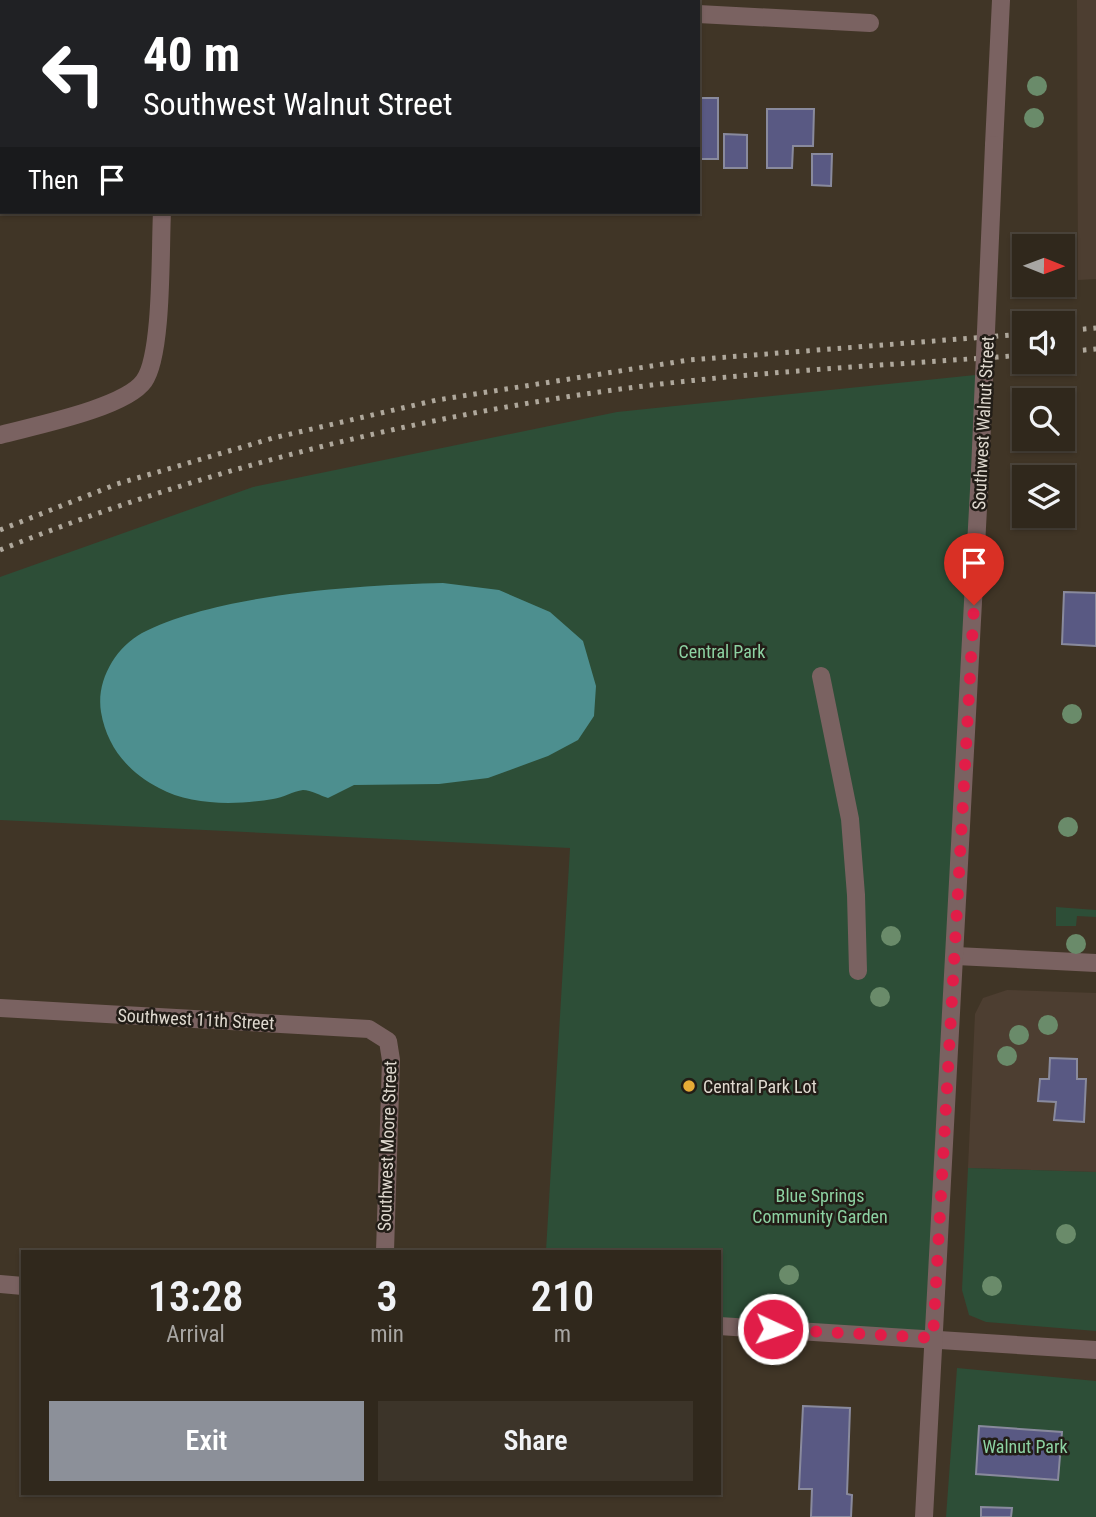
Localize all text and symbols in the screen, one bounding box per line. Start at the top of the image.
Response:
text: 40 m [143,26,240,83]
icon: left [28,28,119,119]
text: Southwest Walnut Street [143,85,453,123]
icon: arrive [93,161,131,199]
text: Then [28,165,79,195]
north arrow [1012,234,1074,298]
map controls [1012,234,1075,528]
button: sound [1012,311,1075,374]
street label: Southwest Walnut Street [968,336,998,510]
button: search [1012,388,1075,451]
button: layers [1012,465,1075,528]
pin [944,533,1004,605]
icon: arrive [955,544,993,582]
park label: Central Park [679,641,765,662]
street label: Southwest 11th Street [117,1004,275,1034]
street label: Southwest Moore Street [374,1060,400,1232]
place label: Central Park Lot [703,1076,817,1097]
marker: Central Park Lot [681,1078,697,1094]
park label: Blue Springs Community Garden [752,1185,888,1227]
text: 13:28 [148,1272,243,1321]
text: 3 [377,1272,398,1321]
text: 210 [531,1272,594,1321]
position arrow [736,1292,810,1366]
text: Arrival [166,1321,225,1348]
text: min [370,1321,404,1348]
text: m [554,1321,571,1348]
button: Exit [49,1401,364,1481]
button: Share [378,1401,693,1481]
park label: Walnut Park [982,1436,1068,1457]

